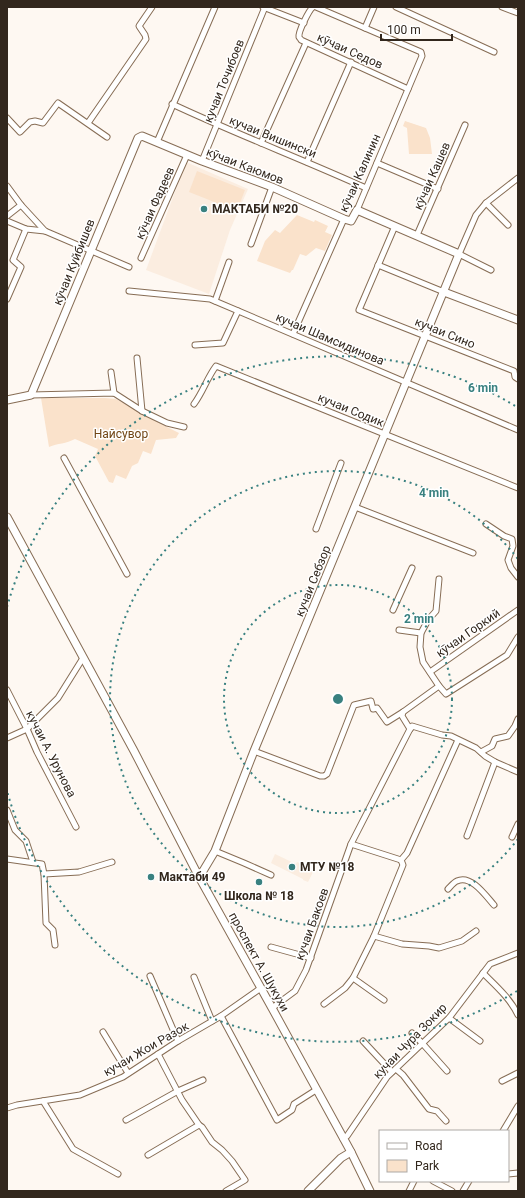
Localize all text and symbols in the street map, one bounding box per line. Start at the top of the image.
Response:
scale bar [381,16,452,42]
text: 100 m [387,23,421,37]
street label: кӯчаи Седов [315,30,385,72]
street label: кучаи Точибоев [201,37,247,125]
street label: кучаи Вишински [227,113,319,161]
street label: кӯчаи Калинин [337,132,383,214]
street label: кӯчаи Кашев [411,140,453,212]
street label: кӯчаи Каюмов [204,145,286,187]
street label: кӯчаи Фадеев [133,165,177,241]
place label: МАКТАБИ №20 [212,202,298,216]
marker: МАКТАБИ №20 [199,204,209,214]
street label: кӯчаи Куйбишев [50,217,98,307]
street label: кучаи Шамсидинова [274,310,386,368]
street label: кучаи Сино [413,315,477,351]
text: 6 min [468,381,498,395]
street label: кучаи Содик [316,390,387,430]
park label: Найсувор [94,427,148,441]
text: 4 min [419,486,449,500]
street label: кучаи Себзор [292,543,334,619]
street label: кӯчаи Горкий [433,606,503,660]
text: 2 min [404,612,434,626]
centre of rings [331,692,345,706]
street label: кучаи А. Урунова [23,708,79,800]
place label: МТУ №18 [300,860,354,874]
marker: МТУ №18 [287,862,297,872]
place label: Мактаби 49 [159,870,226,884]
marker: Мактаби 49 [146,872,156,882]
marker: Школа № 18 [254,877,264,887]
street label: кучаи Бакоев [292,886,332,962]
place label: Школа № 18 [224,889,294,903]
street label: проспект А. Шукухи [226,910,292,1014]
street label: кучаи Чура Зокир [370,1000,450,1082]
street label: кучаи Жои Разок [101,1019,192,1079]
legend [379,1130,509,1182]
text: Road [415,1139,443,1153]
text: Park [415,1159,440,1173]

